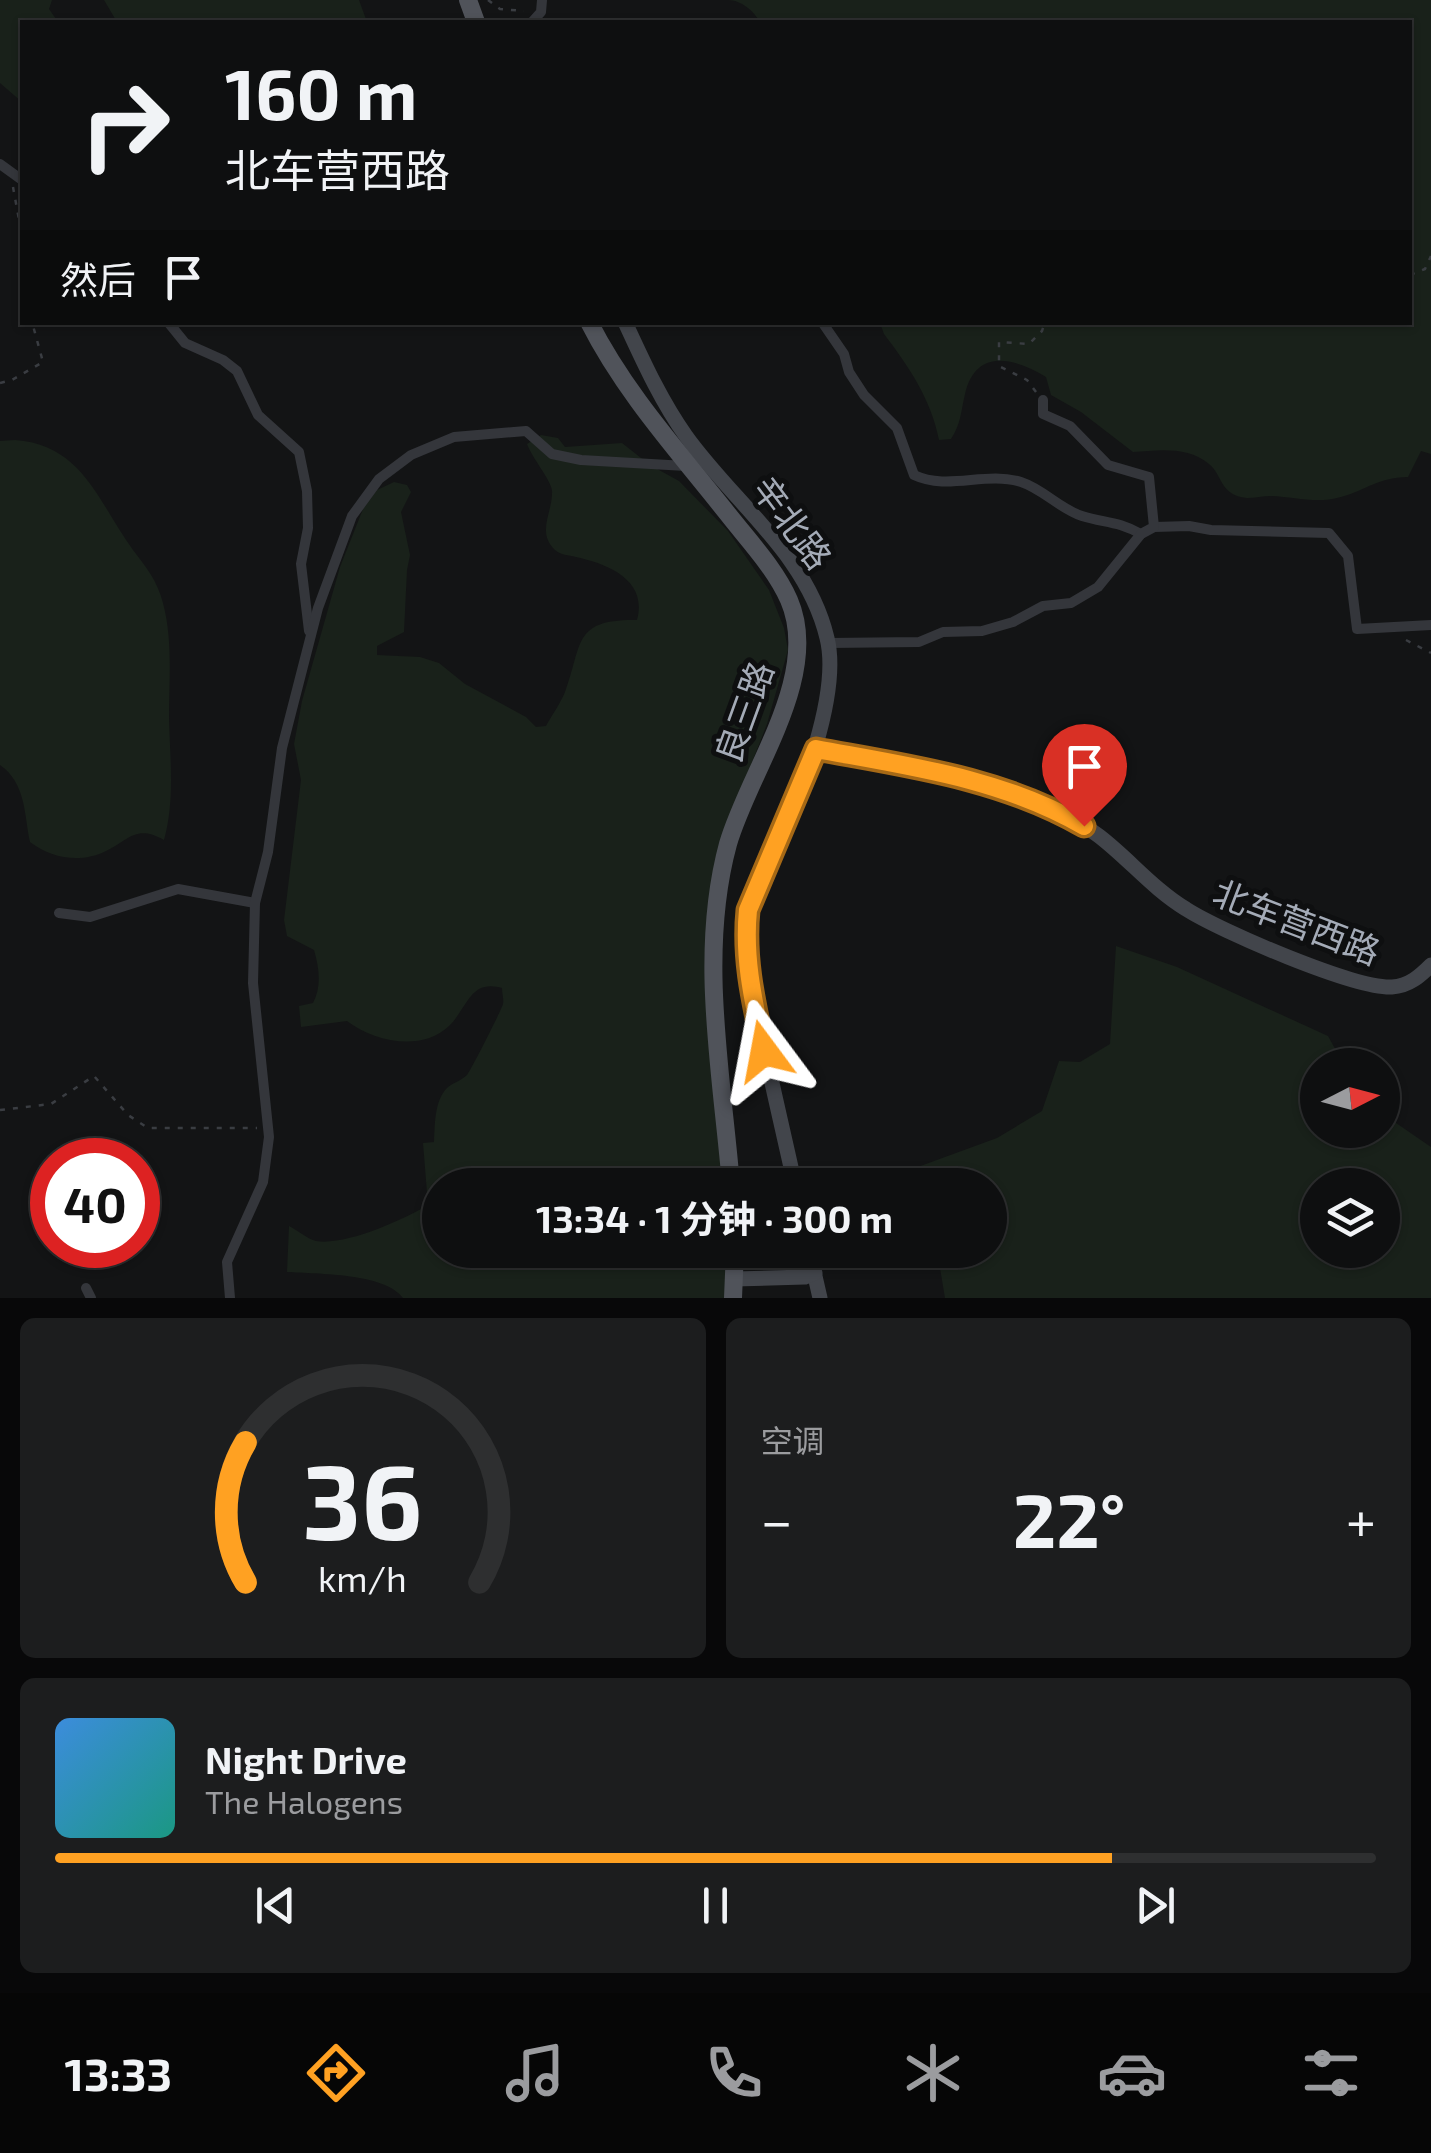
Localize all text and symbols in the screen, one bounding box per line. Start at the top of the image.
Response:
text: 160 m [225,50,418,134]
icon: right [60,60,190,190]
text: 北车营西路 [225,142,450,196]
icon: arrive [156,250,211,305]
text: 然后 [60,256,136,302]
street label: 辛北路 [745,467,841,577]
street label: 良三路 [705,655,781,769]
pin [1042,724,1127,827]
icon: arrive [1057,739,1112,794]
street label: 北车营西路 [1208,870,1386,972]
position arrow [712,999,816,1103]
north arrow [1300,1048,1400,1148]
map controls [1300,1048,1400,1268]
speed limit sign: 40 [30,1138,160,1268]
button: layers [1300,1168,1400,1268]
text: 13:34 · 1 分钟 · 300 m [536,1195,893,1241]
text: 空调 [761,1421,825,1459]
text: 36 [303,1436,423,1561]
text: 22° [1013,1473,1126,1563]
text: − [761,1486,793,1552]
text: + [1346,1486,1376,1552]
text: km/h [318,1556,407,1599]
text: Night Drive [205,1736,407,1782]
text: The Halogens [205,1782,403,1820]
icon: previous [248,1878,303,1933]
icon: pause [688,1878,743,1933]
icon: next [1128,1878,1183,1933]
icon: directions [301,2038,371,2108]
icon: music [500,2038,570,2108]
icon: phone [699,2038,769,2108]
icon: climate [898,2038,968,2108]
icon: car [1097,2038,1167,2108]
icon: filters [1296,2038,1366,2108]
text: 13:33 [65,2046,172,2100]

